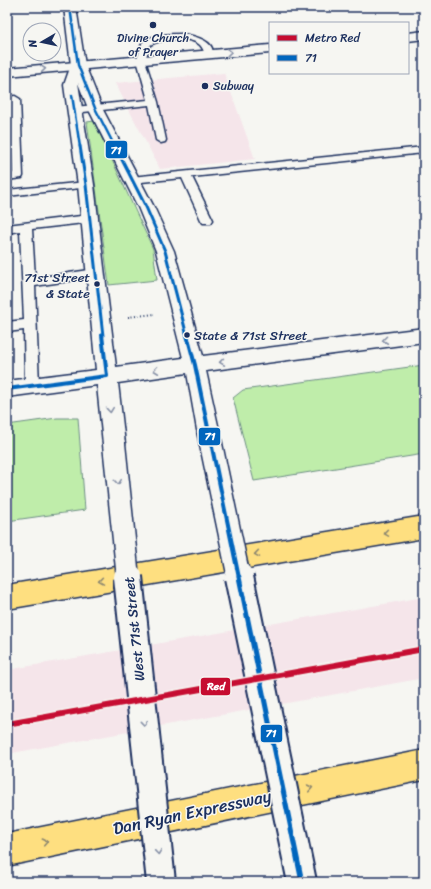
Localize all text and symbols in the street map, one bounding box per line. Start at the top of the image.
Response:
marker: Divine Church of Prayer [148,20,158,30]
north arrow [22,22,62,62]
legend [269,22,409,74]
place label: Divine Church of Prayer [117,27,189,63]
text: Metro Red [305,27,360,49]
text: N [23,38,43,50]
text: 71 [305,47,317,69]
one-way arrow [226,48,232,57]
one-way arrow [40,64,46,73]
place label: Subway [213,75,255,97]
marker: Subway [200,81,210,91]
line badge: 71 [105,140,128,159]
text: 71 [111,141,122,160]
place label: 71st Street & State [24,266,90,305]
marker: 71st Street & State [92,279,102,289]
place label: State & 71st Street [194,324,308,347]
marker: State & 71st Street [182,330,192,340]
one-way arrow [382,335,388,344]
one-way arrow [219,357,225,366]
one-way arrow [153,365,159,374]
one-way arrow [106,407,115,413]
line badge: 71 [198,427,221,446]
text: 71 [205,427,216,446]
one-way arrow [113,479,122,485]
one-way arrow [382,528,389,537]
one-way arrow [254,550,260,558]
street label: West 71st Street [117,575,152,682]
one-way arrow [98,576,105,584]
line badge: Red [200,677,231,696]
text: Red [206,677,226,696]
one-way arrow [139,720,148,726]
line badge: 71 [260,724,283,743]
text: 71 [266,724,277,743]
street label: Dan Ryan Expressway [110,781,274,843]
one-way arrow [306,784,313,792]
one-way arrow [42,839,48,847]
one-way arrow [153,849,162,855]

